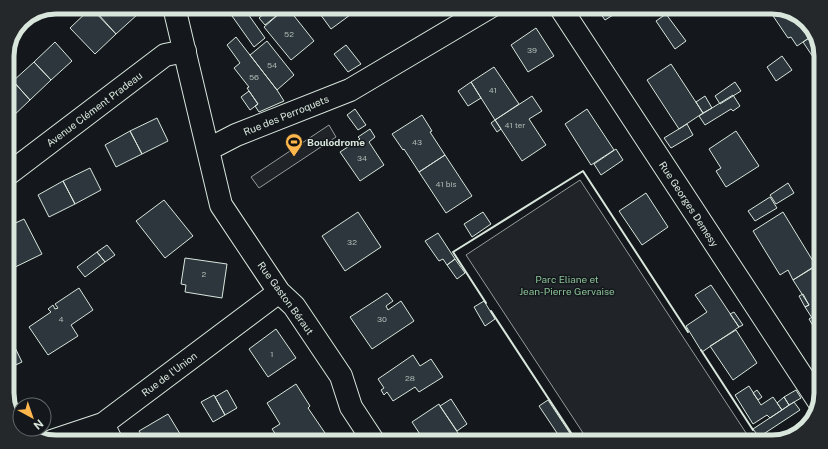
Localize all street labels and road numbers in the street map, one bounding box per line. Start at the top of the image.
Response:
street label: Avenue Clément Pradeau [44,69,144,149]
street label: Rue des Perroquets [242,92,330,138]
street label: Rue Georges Demesy [657,159,721,249]
street label: Rue Gaston Béraut [256,259,317,337]
street label: Rue de l'Union [139,349,199,399]

